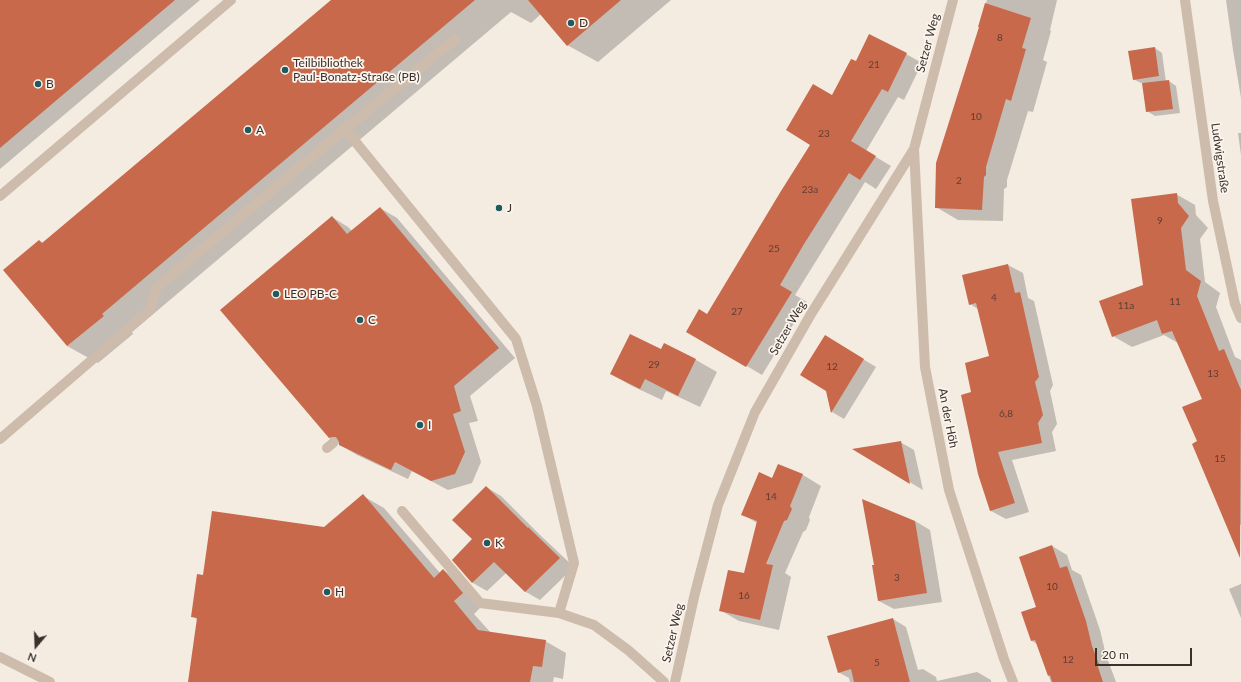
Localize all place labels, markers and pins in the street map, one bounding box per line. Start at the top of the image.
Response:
place label: D [579,16,588,30]
marker: D [566,18,576,28]
place label: Teilbibliothek Paul-Bonatz-Straße (PB) [293,56,420,84]
marker: Teilbibliothek Paul-Bonatz-Straße (PB) [280,65,290,75]
place label: B [46,77,54,91]
marker: B [33,79,43,89]
place label: A [256,123,264,137]
marker: A [243,125,253,135]
place label: J [507,201,512,215]
marker: J [494,203,504,213]
place label: LEO PB-C [284,287,337,301]
marker: LEO PB-C [271,289,281,299]
place label: C [368,313,376,327]
marker: C [355,315,365,325]
place label: I [428,418,431,432]
marker: I [415,420,425,430]
place label: K [495,536,503,550]
marker: K [482,538,492,548]
place label: H [335,585,344,599]
marker: H [322,587,332,597]

